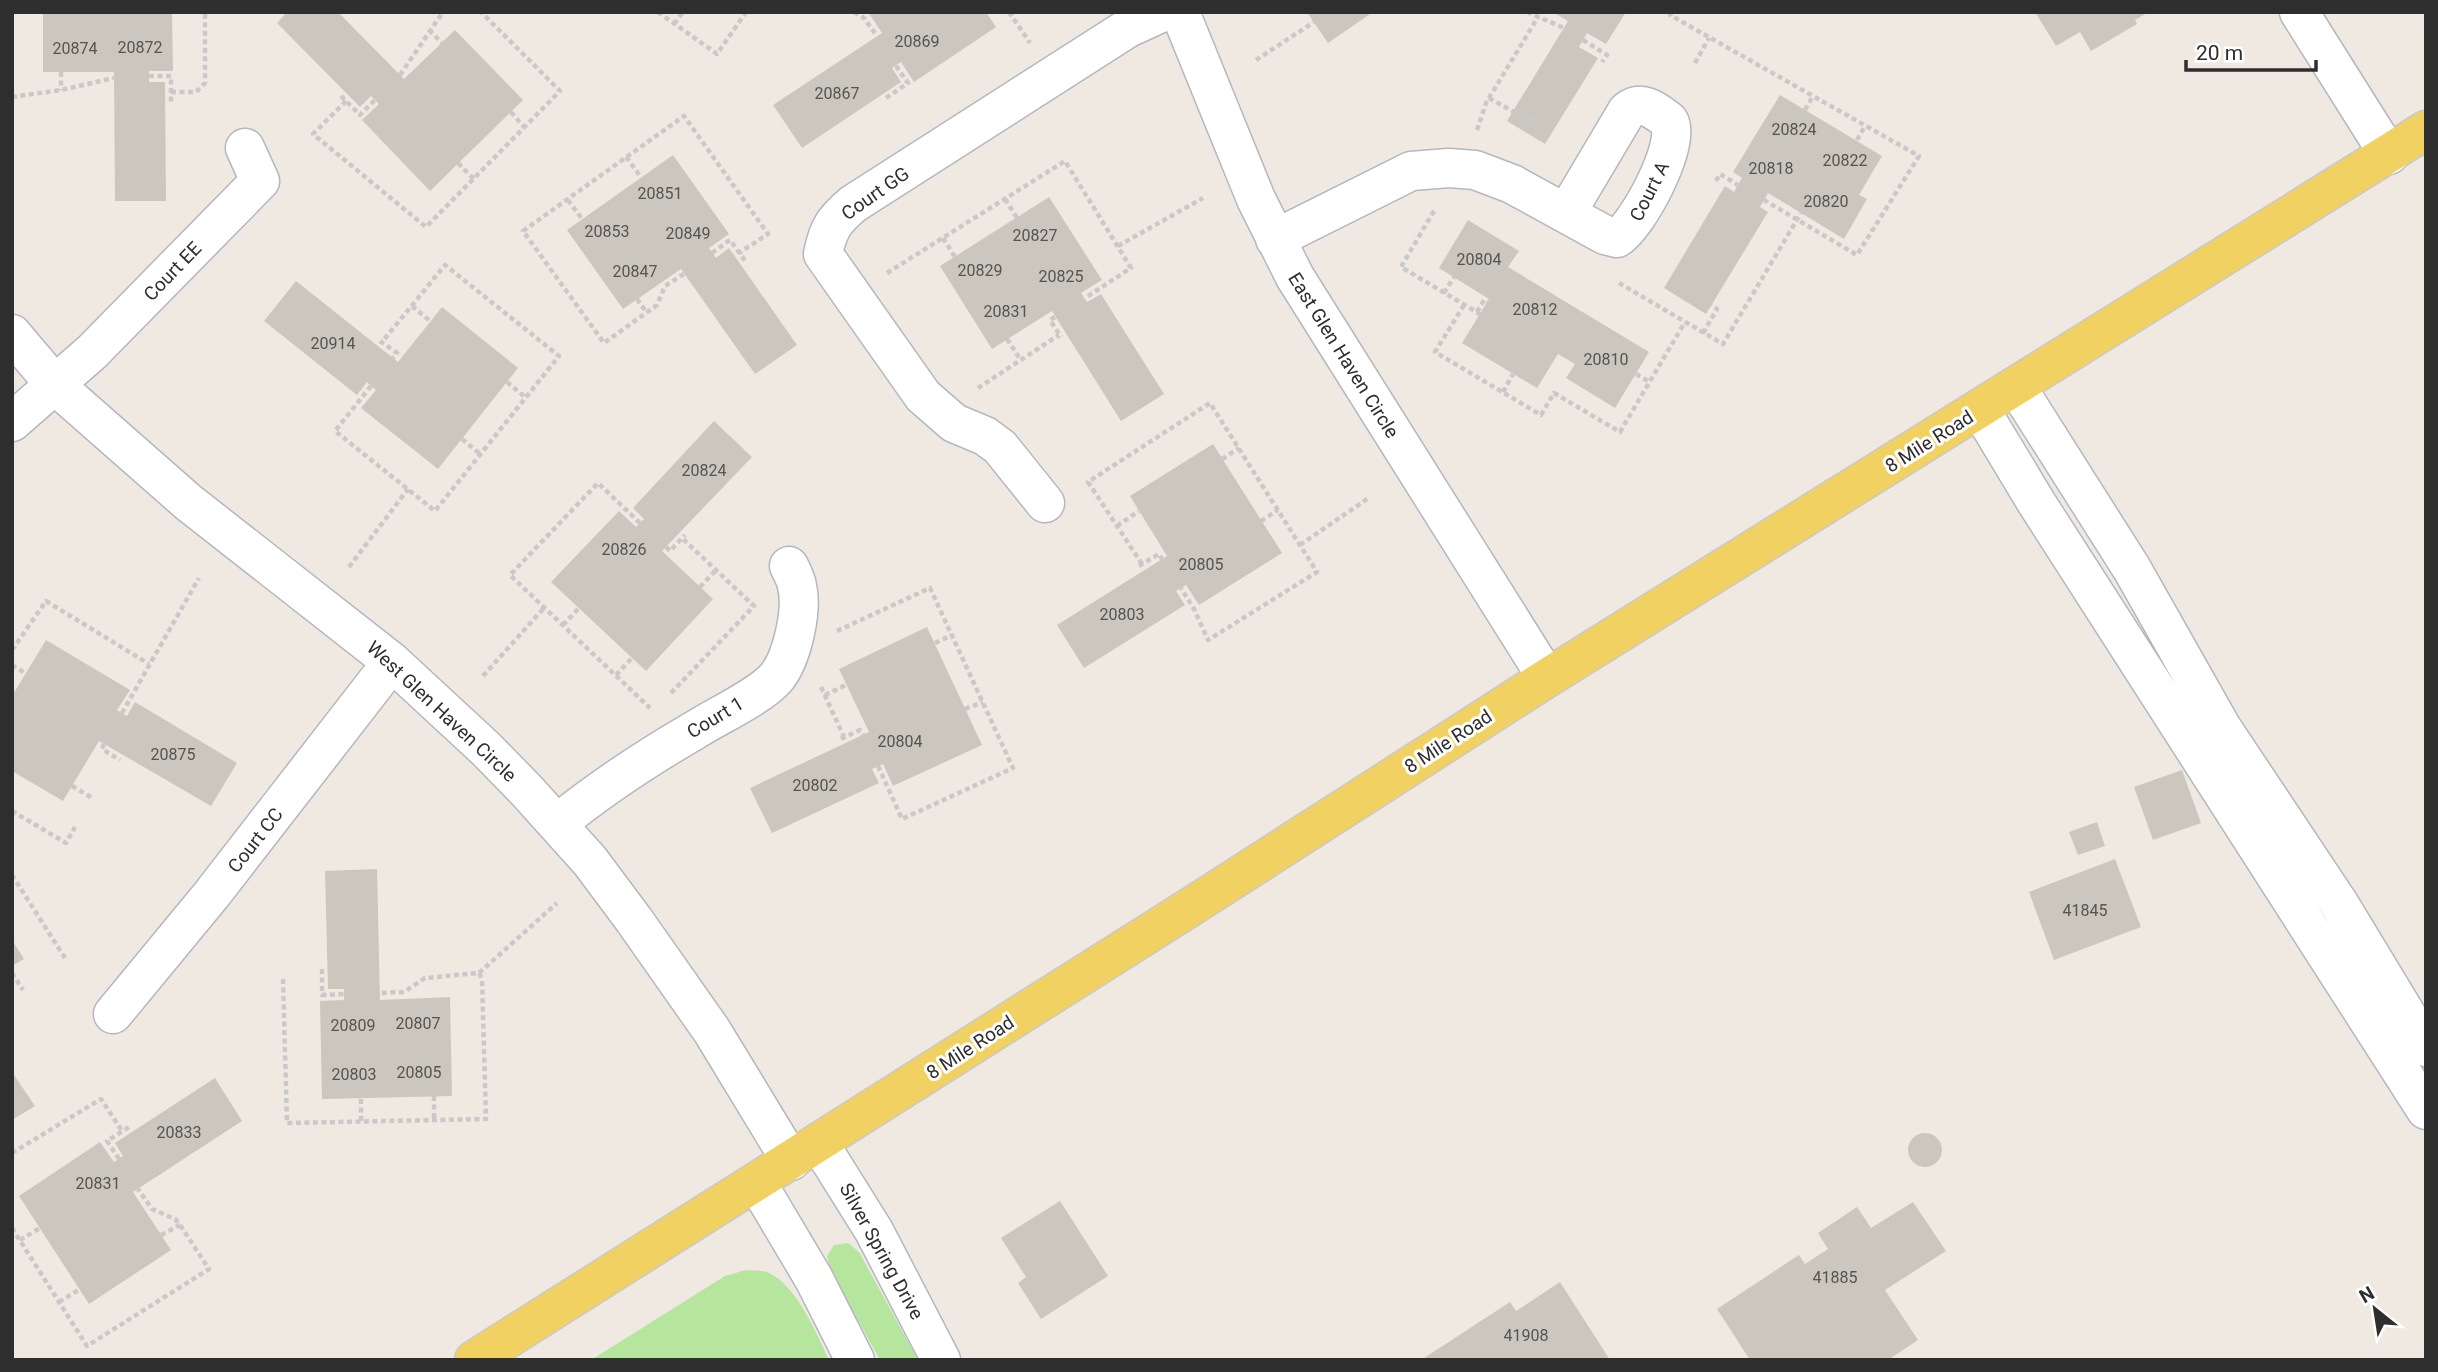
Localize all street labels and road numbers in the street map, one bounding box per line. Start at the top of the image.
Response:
street label: Court A [1625,157,1674,225]
street label: Court GG [837,162,914,225]
street label: Court EE [139,237,206,306]
street label: East Glen Haven Circle [1283,268,1404,442]
street label: 8 Mile Road [1881,405,1978,478]
street label: West Glen Haven Circle [362,636,521,787]
street label: Court 1 [683,692,748,743]
street label: 8 Mile Road [1400,705,1496,778]
street label: Court CC [223,803,288,877]
street label: 8 Mile Road [922,1011,1018,1084]
street label: Silver Spring Drive [835,1179,929,1323]

